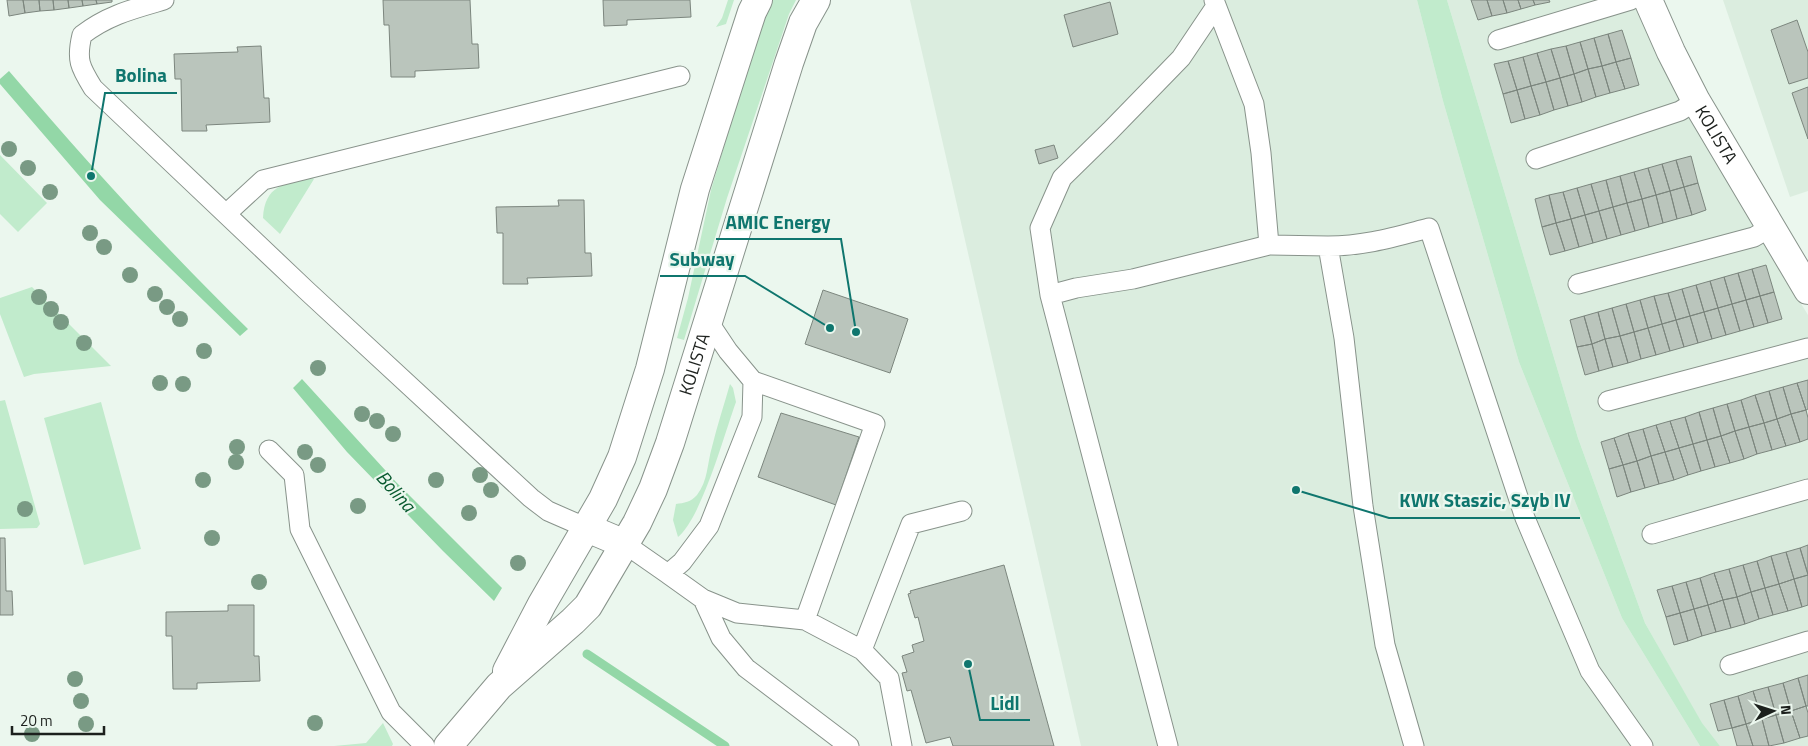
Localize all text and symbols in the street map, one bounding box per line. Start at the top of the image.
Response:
callout: Bolina [105,59,177,93]
text: Bolina [115,60,167,89]
street label: KOLISTA [1688,100,1744,169]
callout: AMIC Energy [716,205,841,239]
text: AMIC Energy [725,207,831,236]
callout: Subway [660,242,745,276]
text: Subway [670,244,735,273]
street label: KOLISTA [672,329,717,399]
water label: Bolina [370,463,424,519]
callout: KWK Staszic, Szyb IV [1389,484,1580,518]
text: KWK Staszic, Szyb IV [1399,485,1571,514]
callout: Lidl [980,686,1030,720]
north arrow [1748,686,1798,736]
text: Lidl [990,688,1020,717]
scale bar [12,704,105,736]
text: N [1776,704,1797,716]
text: 20 m [20,709,53,732]

